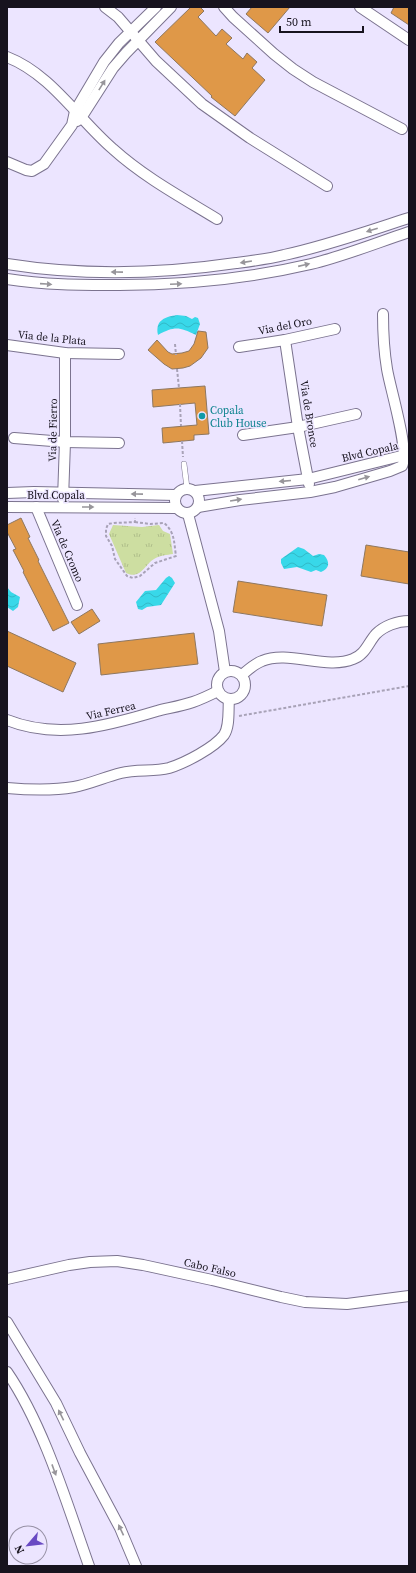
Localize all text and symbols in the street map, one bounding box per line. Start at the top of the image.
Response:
scale bar [280,8,363,34]
text: 50 m [286,14,312,30]
one-way arrow [98,79,105,91]
one-way arrow [366,227,378,233]
one-way arrow [240,259,252,265]
one-way arrow [298,262,310,268]
one-way arrow [110,269,123,275]
one-way arrow [40,280,52,287]
one-way arrow [170,281,182,288]
street label: Via del Oro [257,313,313,339]
street label: Via de la Plata [17,327,87,349]
street label: Via de Bronce [296,379,322,449]
street label: Via de Fierro [45,398,61,462]
place label: Copala Club House [210,403,267,431]
marker: Copala Club House [197,411,207,421]
street label: Blvd Copala [340,438,400,466]
one-way arrow [359,475,371,481]
one-way arrow [279,478,291,485]
street label: Blvd Copala [27,488,85,503]
one-way arrow [131,491,143,498]
one-way arrow [230,497,243,503]
one-way arrow [82,504,95,510]
street label: Via de Cromo [47,517,87,585]
street label: Via Ferrea [85,698,138,724]
street label: Cabo Falso [182,1255,238,1281]
one-way arrow [58,1409,64,1420]
one-way arrow [52,1464,58,1476]
one-way arrow [118,1524,124,1536]
north arrow [8,1525,48,1565]
text: N [11,1542,28,1557]

